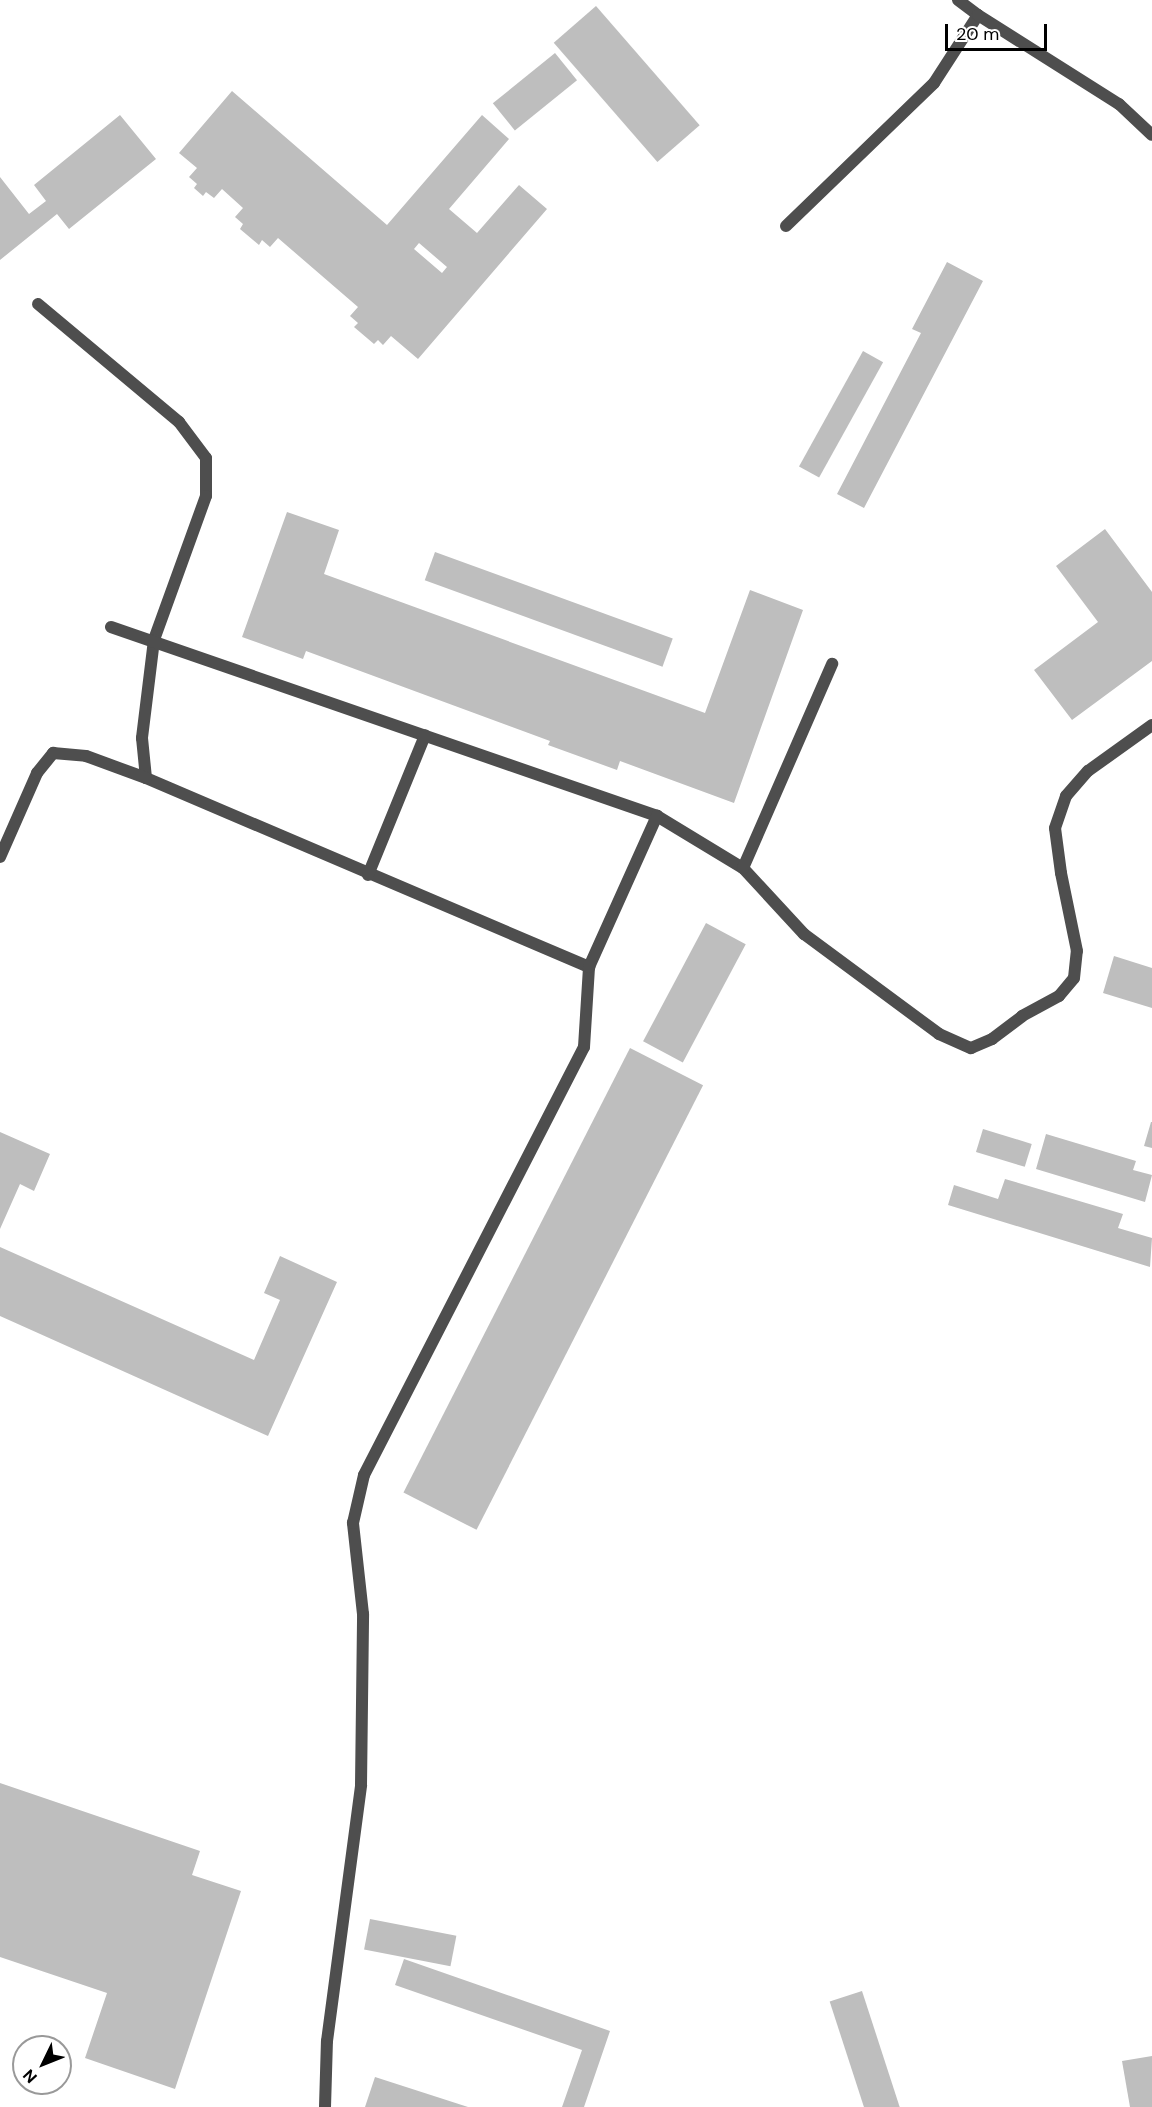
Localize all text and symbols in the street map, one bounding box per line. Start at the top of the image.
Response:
scale bar [948,12,1050,50]
text: 20 m [956,22,999,46]
north arrow [12,2035,72,2095]
text: N [18,2065,42,2088]

